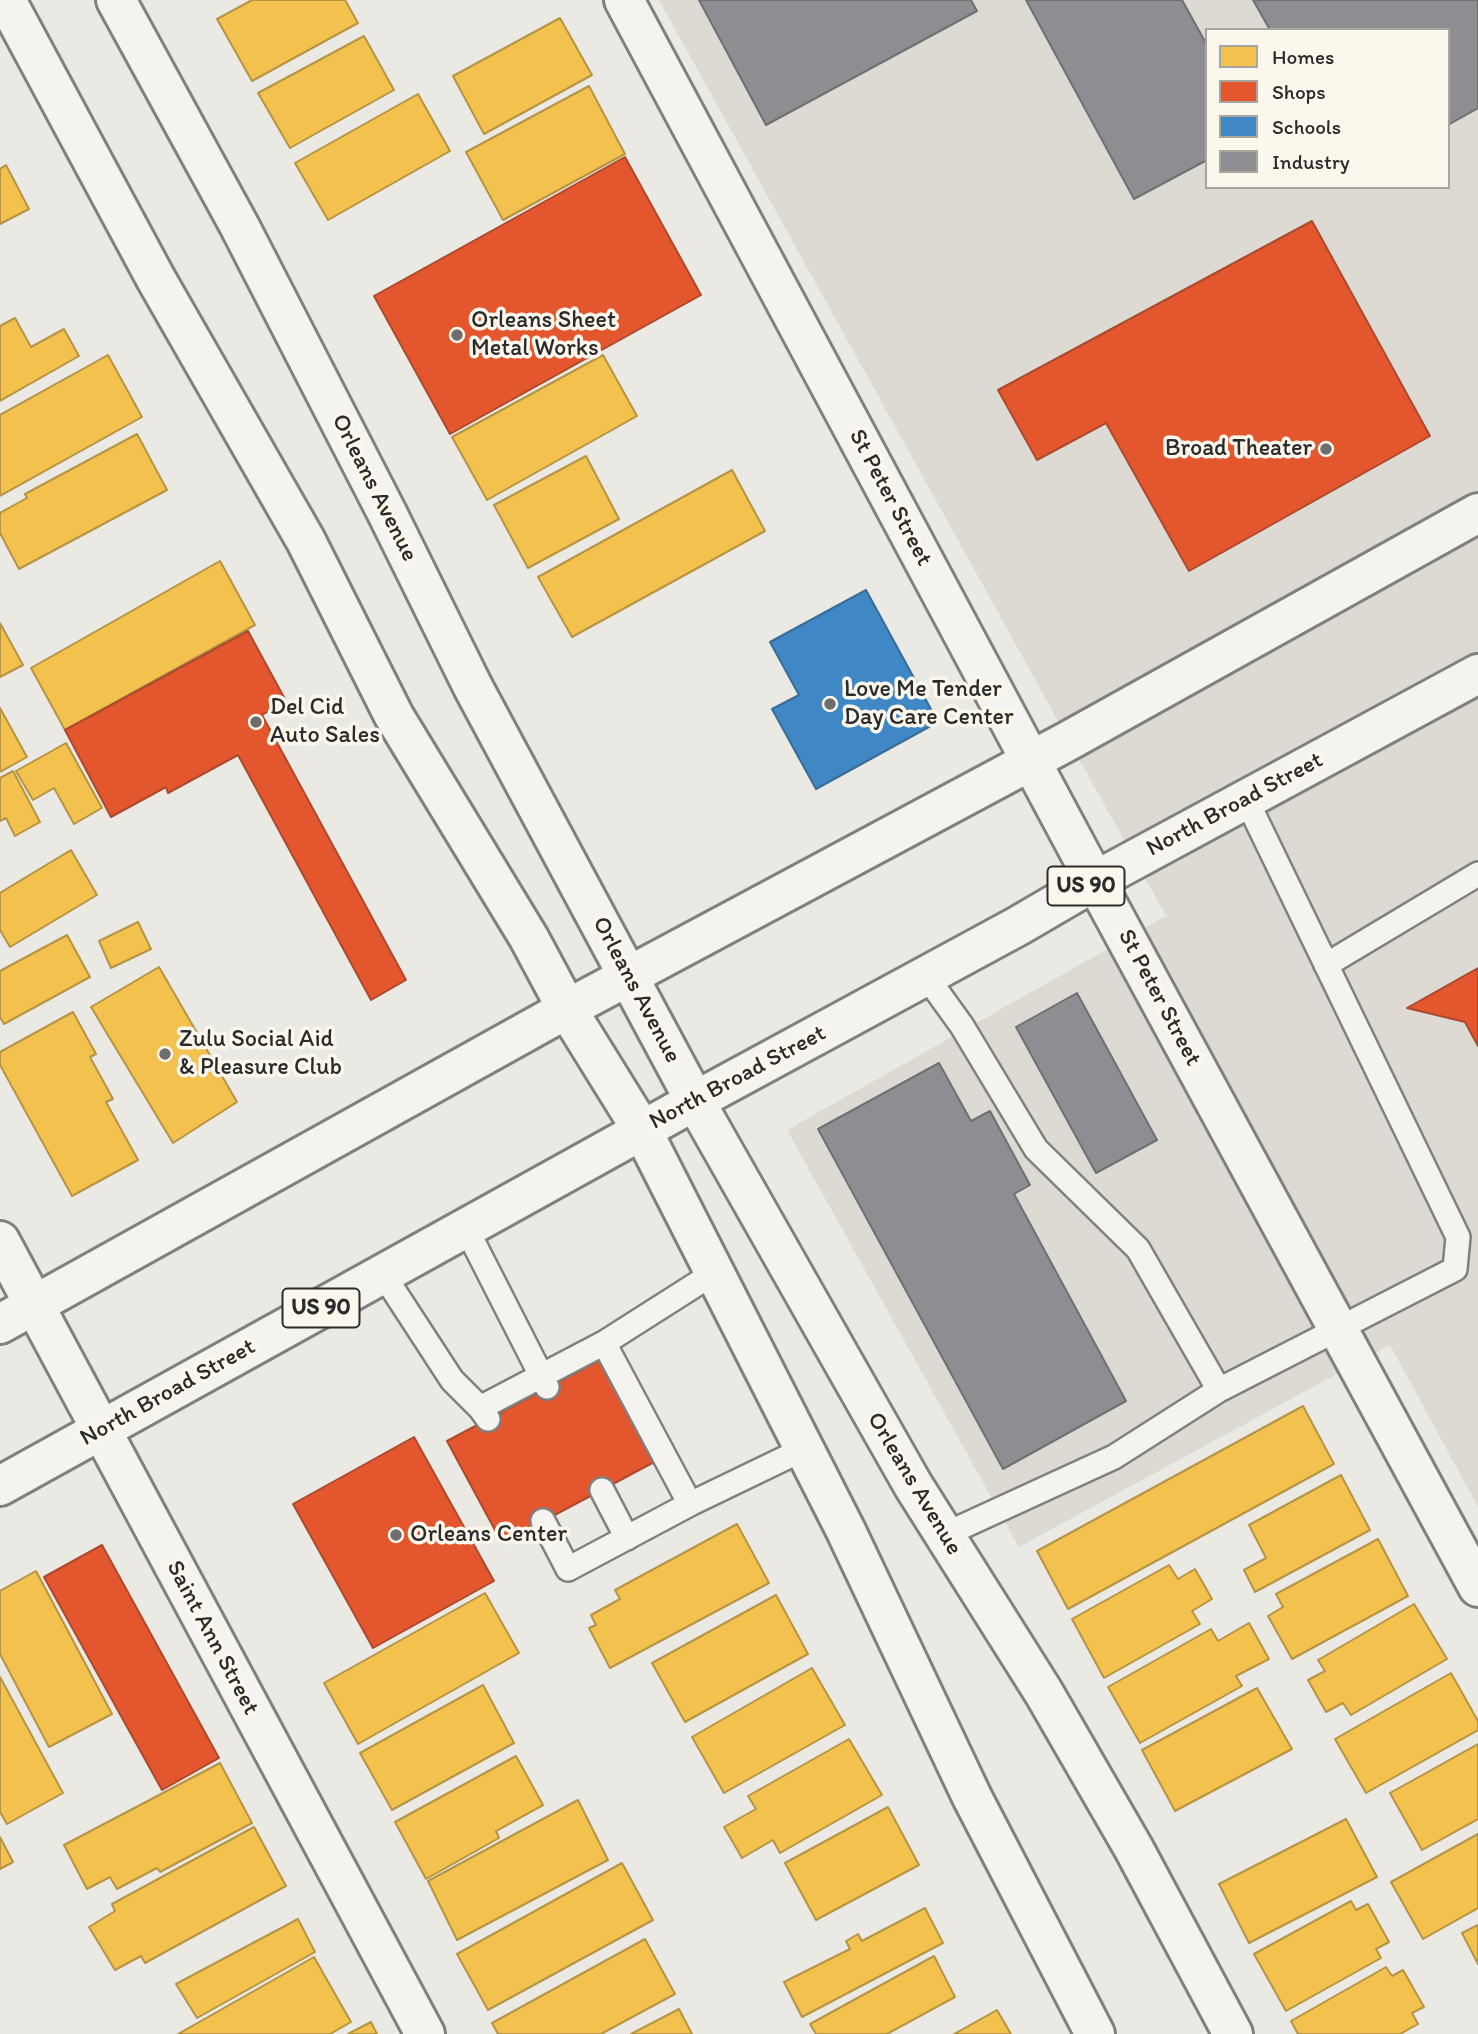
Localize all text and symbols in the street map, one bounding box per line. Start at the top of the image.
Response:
legend [1205,28,1450,189]
text: Homes [1272,44,1334,69]
text: Shops [1272,79,1326,104]
text: Schools [1272,114,1341,139]
text: Industry [1272,149,1350,174]
place label: Orleans Sheet Metal Works [471,307,616,363]
marker: Orleans Sheet Metal Works [449,327,465,343]
street label: Orleans Avenue [324,409,424,567]
street label: St Peter Street [842,425,938,571]
place label: Broad Theater [1165,435,1312,463]
marker: Broad Theater [1318,441,1334,457]
place label: Love Me Tender Day Care Center [844,676,1013,732]
place label: Del Cid Auto Sales [270,694,380,750]
marker: Love Me Tender Day Care Center [822,696,838,712]
marker: Del Cid Auto Sales [248,714,264,730]
street label: North Broad Street [1142,746,1328,864]
road number: US 90 [1048,866,1124,906]
street label: Orleans Avenue [585,912,687,1068]
street label: St Peter Street [1111,925,1207,1071]
street label: North Broad Street [645,1019,831,1137]
place label: Zulu Social Aid & Pleasure Club [179,1026,342,1082]
marker: Zulu Social Aid & Pleasure Club [157,1046,173,1062]
road number: US 90 [282,1288,360,1328]
street label: North Broad Street [75,1333,261,1453]
street label: Orleans Avenue [860,1407,968,1561]
place label: Orleans Center [410,1521,567,1549]
marker: Orleans Center [388,1527,404,1543]
street label: Saint Ann Street [159,1556,265,1720]

